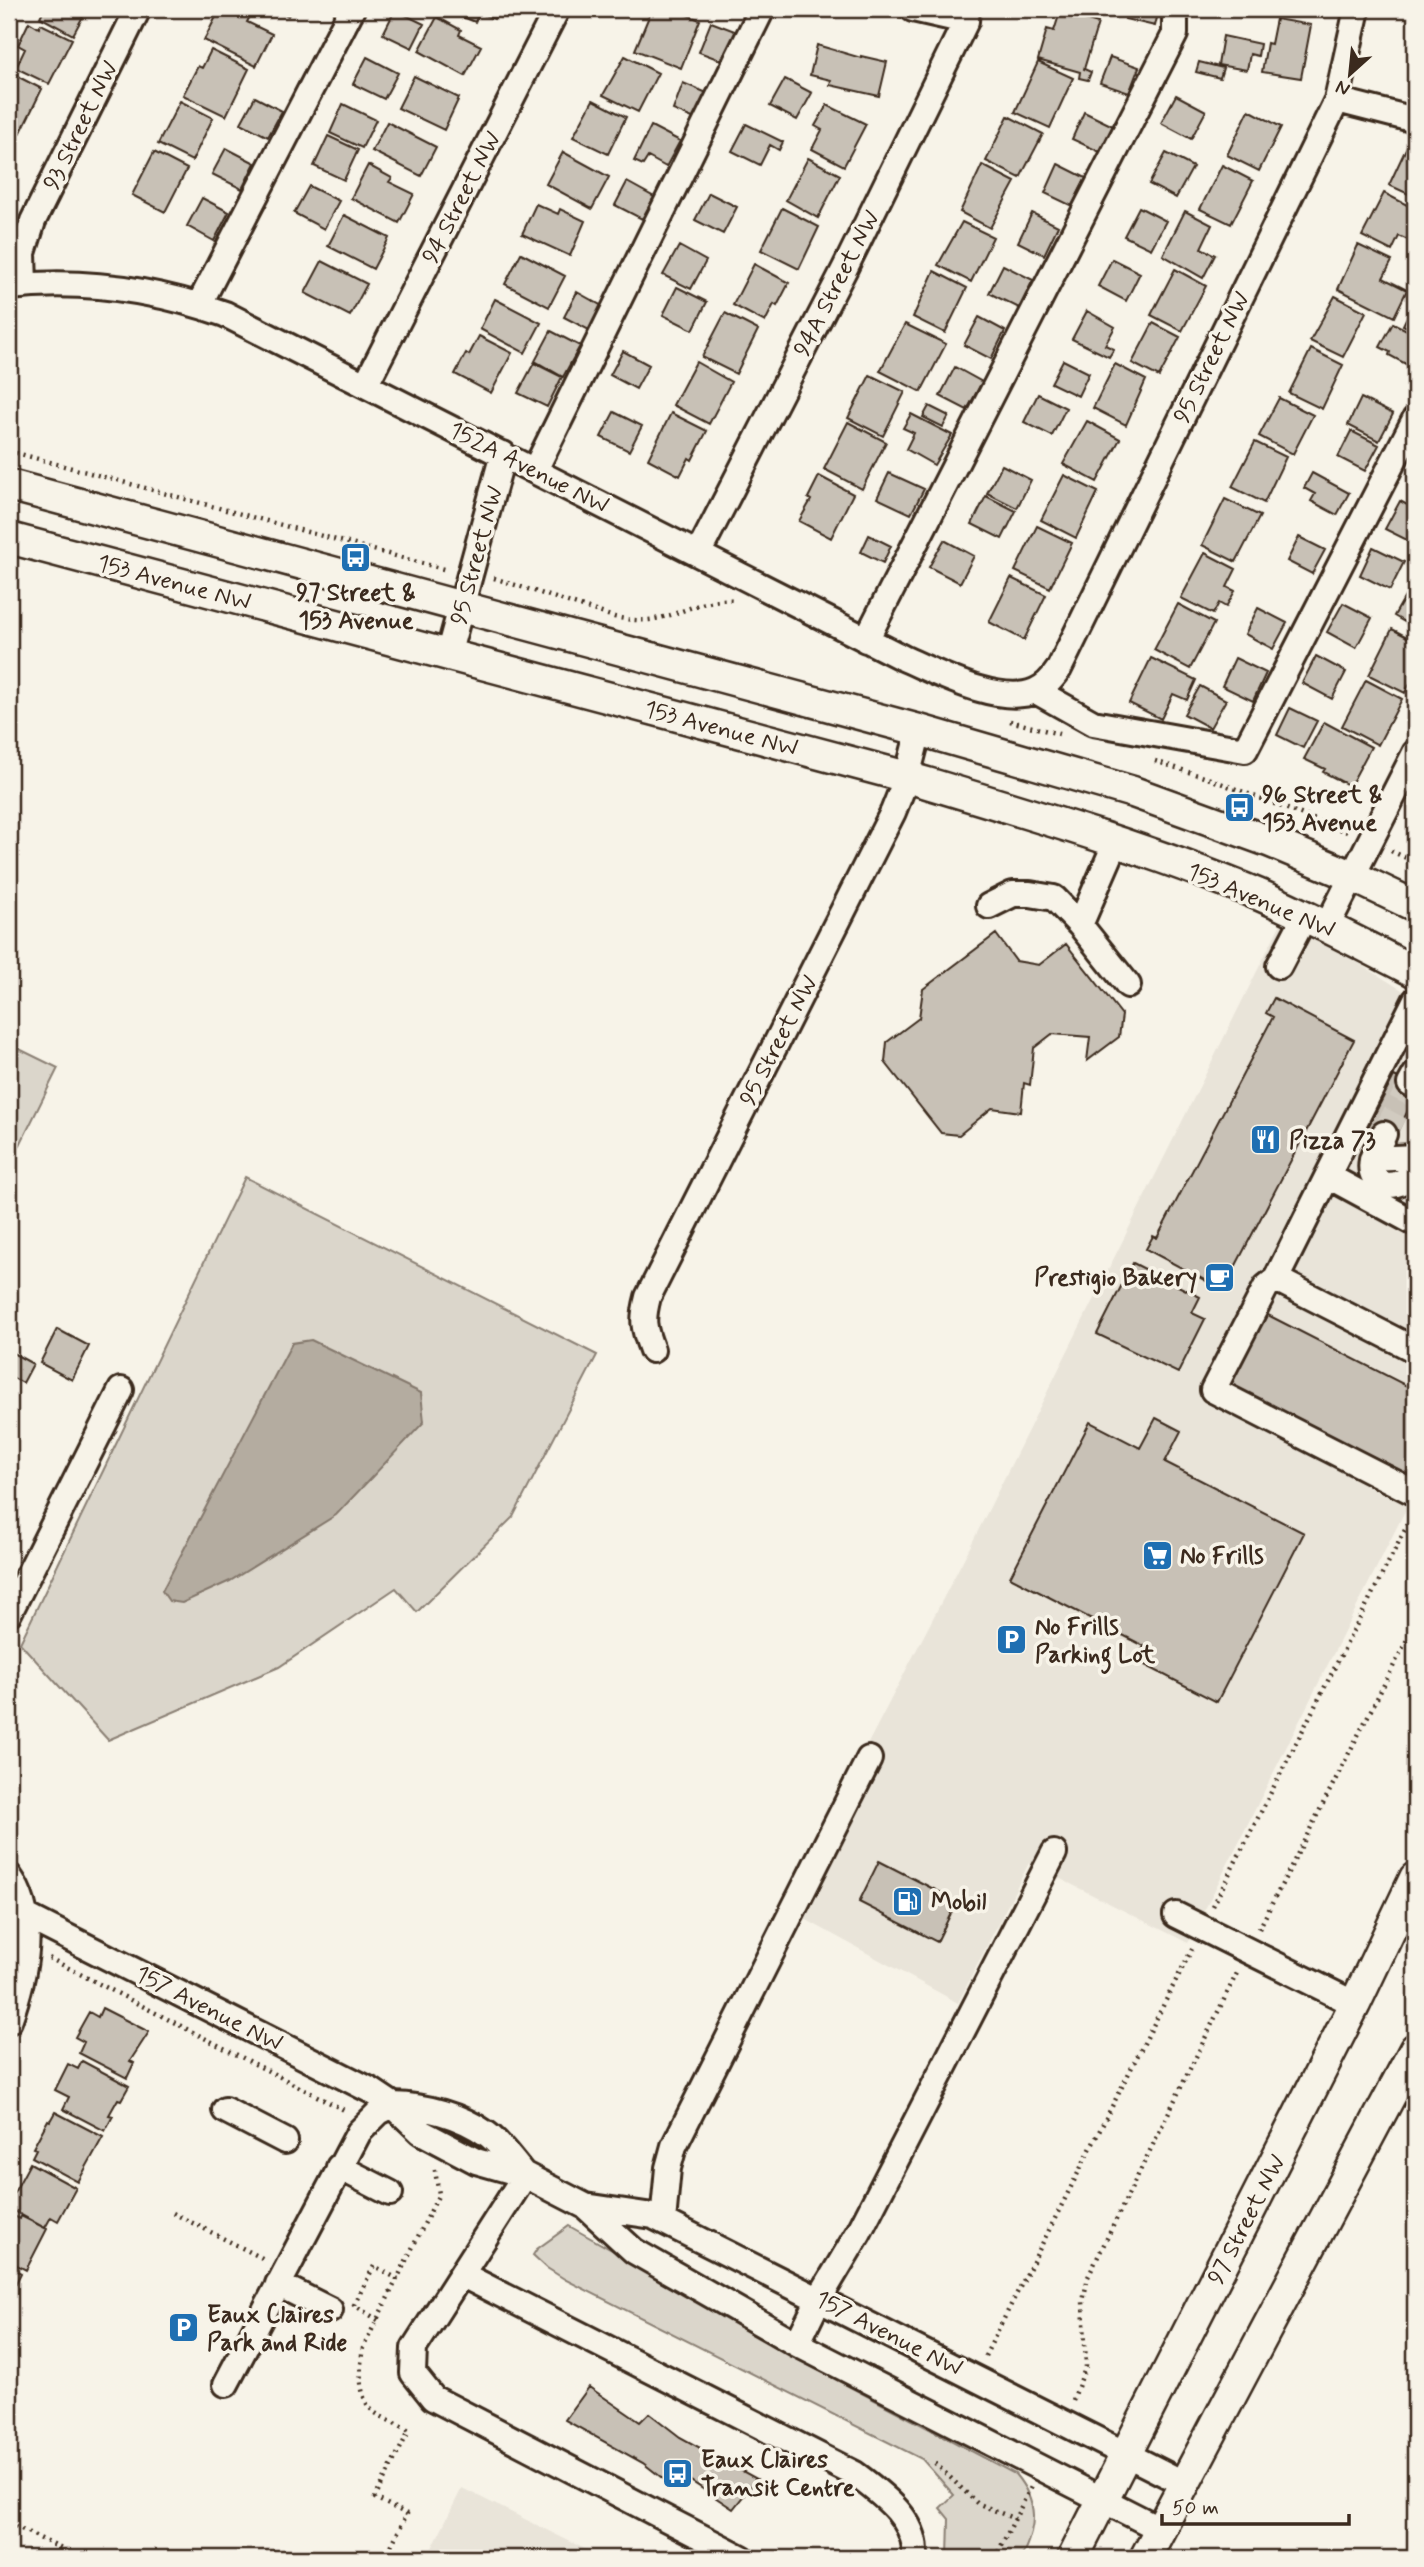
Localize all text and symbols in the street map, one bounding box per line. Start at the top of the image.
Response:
north arrow [1316,38,1386,108]
street label: 93 Street NW [37,56,126,195]
text: N [1332,74,1354,102]
street label: 94 Street NW [416,126,509,269]
street label: 94A Street NW [787,205,888,362]
street label: 95 Street NW [1167,287,1258,429]
street label: 152A Avenue NW [443,415,613,522]
street label: 95 Street NW [444,482,511,628]
bus stop icon: 97 Street & 153 Avenue [339,541,373,575]
street label: 153 Avenue NW [94,548,254,619]
place label: 97 Street & 153 Avenue [296,578,416,637]
street label: 153 Avenue NW [641,694,801,765]
place label: 96 Street & 153 Avenue [1262,780,1383,839]
bus stop icon: 96 Street & 153 Avenue [1222,791,1256,825]
street label: 153 Avenue NW [1182,856,1339,946]
street label: 95 Street NW [733,970,826,1111]
restaurant icon: Pizza 73 [1249,1123,1283,1157]
place label: Pizza 73 [1289,1126,1376,1157]
cafe icon: Prestigio Bakery [1203,1260,1237,1294]
place label: Prestigio Bakery [1034,1263,1197,1295]
supermarket icon: No Frills [1140,1538,1174,1572]
place label: No Frills [1180,1541,1264,1572]
place label: No Frills Parking Lot [1035,1612,1156,1674]
parking icon: No Frills Parking Lot [995,1623,1029,1657]
fuel station icon: Mobil [891,1884,925,1918]
place label: Mobil [931,1887,987,1918]
street label: 157 Avenue NW [130,1959,287,2060]
street label: 97 Street NW [1201,2149,1293,2290]
street label: 157 Avenue NW [810,2284,967,2385]
place label: Eaux Claires Park and Ride [207,2300,347,2359]
parking icon: Eaux Claires Park and Ride [167,2311,201,2345]
place label: Eaux Claires Transit Centre [701,2445,855,2504]
bus stop icon: Eaux Claires Transit Centre [661,2456,695,2490]
scale bar [1162,2483,1349,2527]
text: 50 m [1172,2494,1219,2522]

